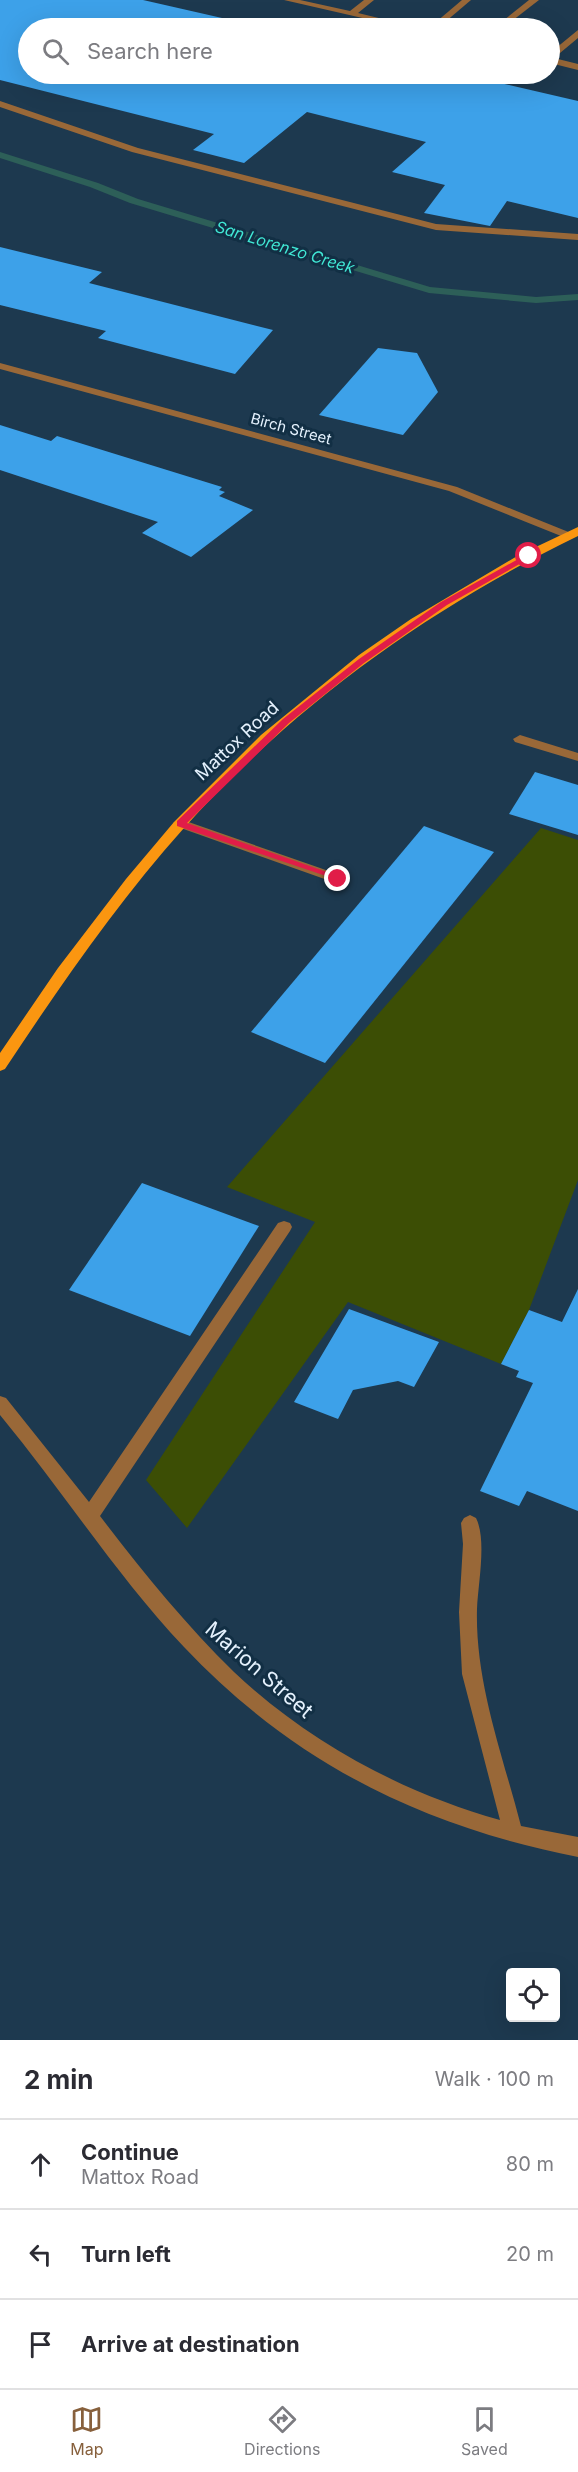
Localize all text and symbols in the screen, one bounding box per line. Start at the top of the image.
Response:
search box [18,18,560,84]
icon: search [39,35,72,68]
text: Search here [87,38,213,64]
water label: San Lorenzo Creek [213,216,357,278]
street label: Birch Street [249,409,334,448]
route start [515,542,541,568]
street label: Mattox Road [191,697,283,785]
route end [324,865,350,891]
street label: Marion Street [200,1616,318,1723]
map controls [506,1968,560,2022]
button: locate [506,1968,560,2022]
text: 2 min [24,2064,94,2095]
text: Walk · 100 m [435,2067,554,2091]
text: Continue [81,2139,179,2165]
icon: ahead [24,2148,57,2181]
text: 80 m [506,2152,554,2176]
text: Mattox Road [81,2165,199,2189]
icon: left [24,2238,57,2271]
text: Turn left [81,2241,171,2267]
text: 20 m [506,2242,554,2266]
icon: arrive [24,2328,57,2361]
text: Arrive at destination [81,2331,300,2357]
tab: Map [70,2403,104,2459]
tab: Directions [244,2403,320,2459]
tab: Saved [461,2403,508,2459]

